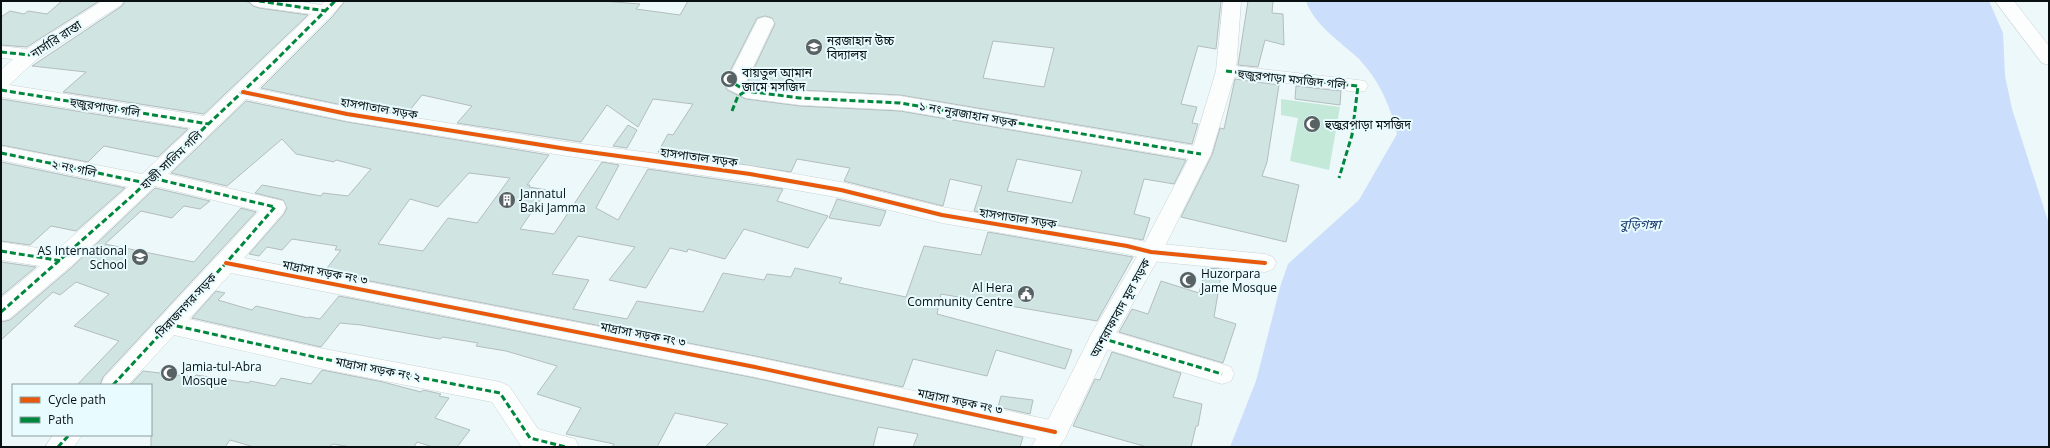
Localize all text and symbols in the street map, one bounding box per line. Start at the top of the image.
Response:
street label: নার্সারি রাস্তা [26,16,85,62]
place label: নুরজাহান উচ্চ বিদ্যালয় [826,32,895,63]
school or university icon: নুরজাহান উচ্চ বিদ্যালয় [804,37,824,57]
place label: বায়তুল আমান জামে মসজিদ [741,64,813,95]
street label: হুজুরপাড়া মসজিদ গলি [1236,65,1347,93]
mosque icon: বায়তুল আমান জামে মসজিদ [719,69,739,89]
street label: হুজুরপাড়া গলি [68,93,141,121]
street label: হাসপাতাল সড়ক [338,93,419,123]
street label: ১ নং নূরজাহান সড়ক [918,97,1019,131]
mosque icon: হুজুরপাড়া মসজিদ [1302,114,1322,134]
place label: হুজুরপাড়া মসজিদ [1324,116,1411,133]
street label: হাজী সালিম গলি [136,127,206,194]
street label: হাসপাতাল সড়ক [658,143,739,171]
street label: ২ নং গলি [50,155,98,181]
place label: Jannatul Baki Jamma [519,185,586,216]
building icon: Jannatul Baki Jamma [497,190,517,210]
street label: হাসপাতাল সড়ক [977,203,1058,233]
water label: বুড়িগঙ্গা [1619,215,1663,233]
place label: AS International School [37,242,127,273]
school or university icon: AS International School [130,247,150,267]
street label: মাদ্রাসা সড়ক নং ৩ [280,255,369,289]
street label: আশরাফাবাদ মূল সড়ক [1085,255,1154,361]
place label: Huzorpara Jame Mosque [1200,265,1277,296]
street label: সিরাজনগর সড়ক [151,269,220,342]
mosque icon: Huzorpara Jame Mosque [1178,270,1198,290]
place label: Al Hera Community Centre [907,279,1013,310]
public building icon: Al Hera Community Centre [1016,284,1036,304]
street label: মাদ্রাসা সড়ক নং ৩ [598,317,687,351]
street label: মাদ্রাসা সড়ক নং ২ [333,352,422,386]
place label: Jamia-tul-Abra Mosque [181,358,262,389]
mosque icon: Jamia-tul-Abra Mosque [159,363,179,383]
street label: মাদ্রাসা সড়ক নং ৩ [915,383,1004,418]
legend [12,384,152,436]
text: Cycle path [48,391,106,408]
text: Path [48,411,74,428]

